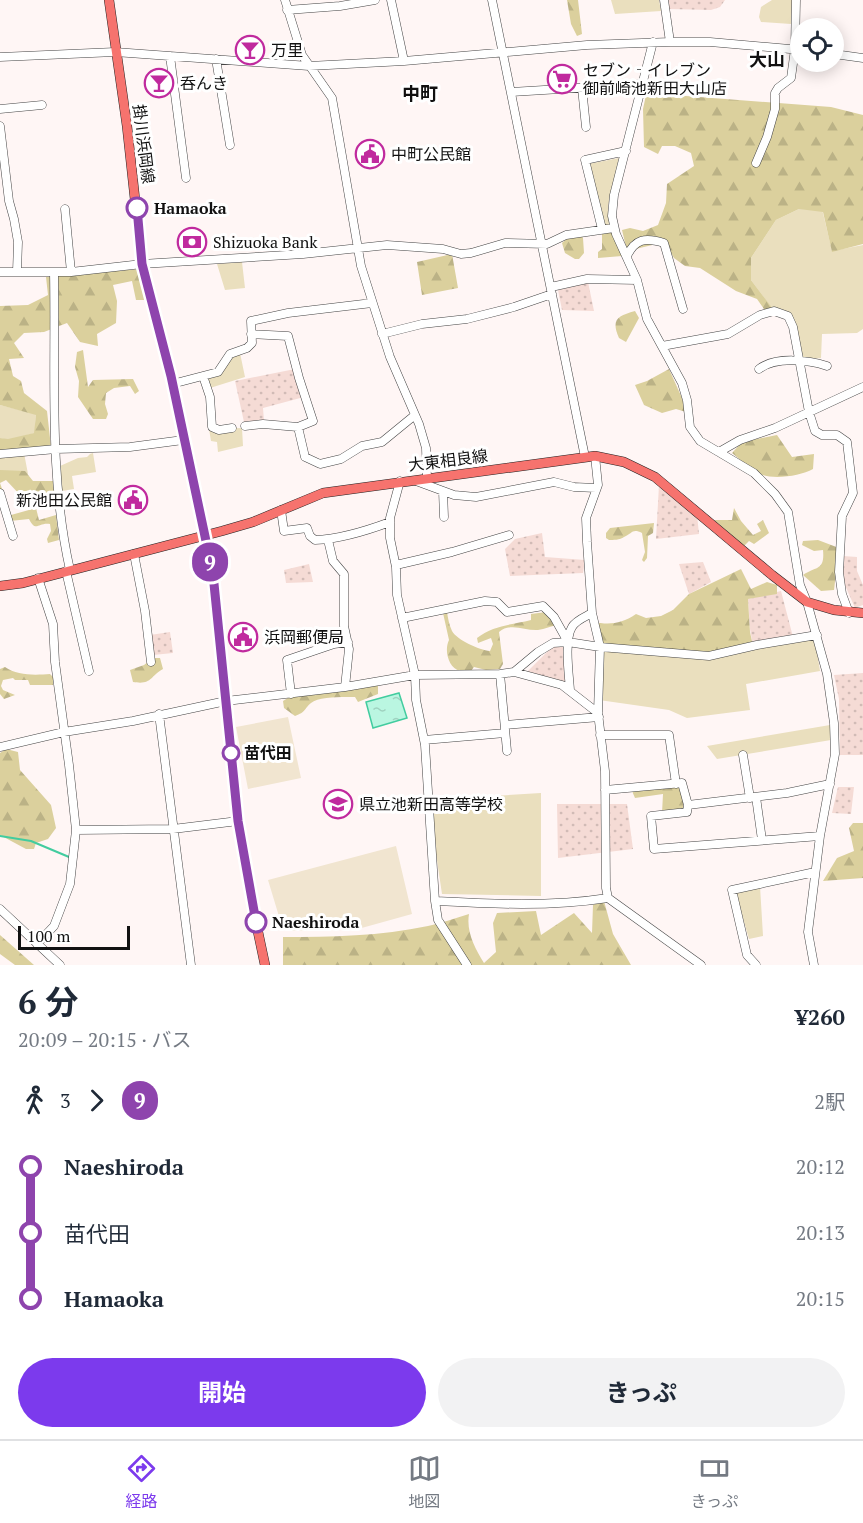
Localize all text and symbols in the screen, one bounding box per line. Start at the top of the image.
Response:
map controls [790,18,844,72]
button: locate [790,18,844,72]
bar icon: 万里 [234,34,266,66]
place label: 万里 [271,39,303,61]
district label: 大山 [749,47,785,71]
place label: セブン‐イレブン 御前崎池新田大山店 [583,59,727,99]
supermarket icon: セブン‐イレブン 御前崎池新田大山店 [546,63,578,95]
bar icon: 呑んき [143,67,175,99]
place label: 呑んき [180,72,228,94]
district label: 中町 [402,81,438,105]
street label: 掛川浜岡線 [128,103,160,185]
public building icon: 中町公民館 [354,138,386,170]
place label: 中町公民館 [391,143,471,165]
marker: Hamaoka [126,197,148,219]
place label: Hamaoka [154,197,227,219]
bank icon: Shizuoka Bank [176,226,208,258]
place label: Shizuoka Bank [213,231,318,253]
street label: 大東相良線 [407,444,489,476]
public building icon: 新池田公民館 [117,484,149,516]
place label: 新池田公民館 [16,489,112,511]
line badge: 9 [190,542,230,582]
text: 9 [204,548,216,576]
public building icon: 浜岡郵便局 [227,621,259,653]
place label: 浜岡郵便局 [264,626,344,648]
place label: 苗代田 [244,742,292,764]
marker: 苗代田 [222,744,240,762]
school or university icon: 県立池新田高等学校 [322,788,354,820]
place label: 県立池新田高等学校 [359,793,503,815]
marker: Naeshiroda [245,911,267,933]
place label: Naeshiroda [272,911,359,933]
scale bar [18,923,130,950]
text: 100 m [27,925,70,947]
text: 6 分 [18,980,79,1023]
text: ¥260 [795,1002,845,1031]
text: 20:09 – 20:15 · バス [18,1026,192,1053]
icon: walk [18,1084,51,1117]
icon: forward [80,1084,113,1117]
text: 9 [134,1086,146,1114]
text: 3 [60,1087,71,1114]
text: 2駅 [814,1088,845,1115]
text: Naeshiroda [64,1152,184,1181]
text: 20:12 [796,1153,845,1180]
text: 苗代田 [64,1219,130,1248]
text: 20:13 [796,1219,845,1246]
text: Hamaoka [64,1284,164,1313]
text: 20:15 [796,1285,845,1312]
button: 開始 [18,1358,426,1427]
button: きっぷ [438,1358,845,1427]
tab: 経路 [125,1452,158,1512]
tab: 地図 [408,1452,441,1512]
tab: きっぷ [691,1452,738,1512]

